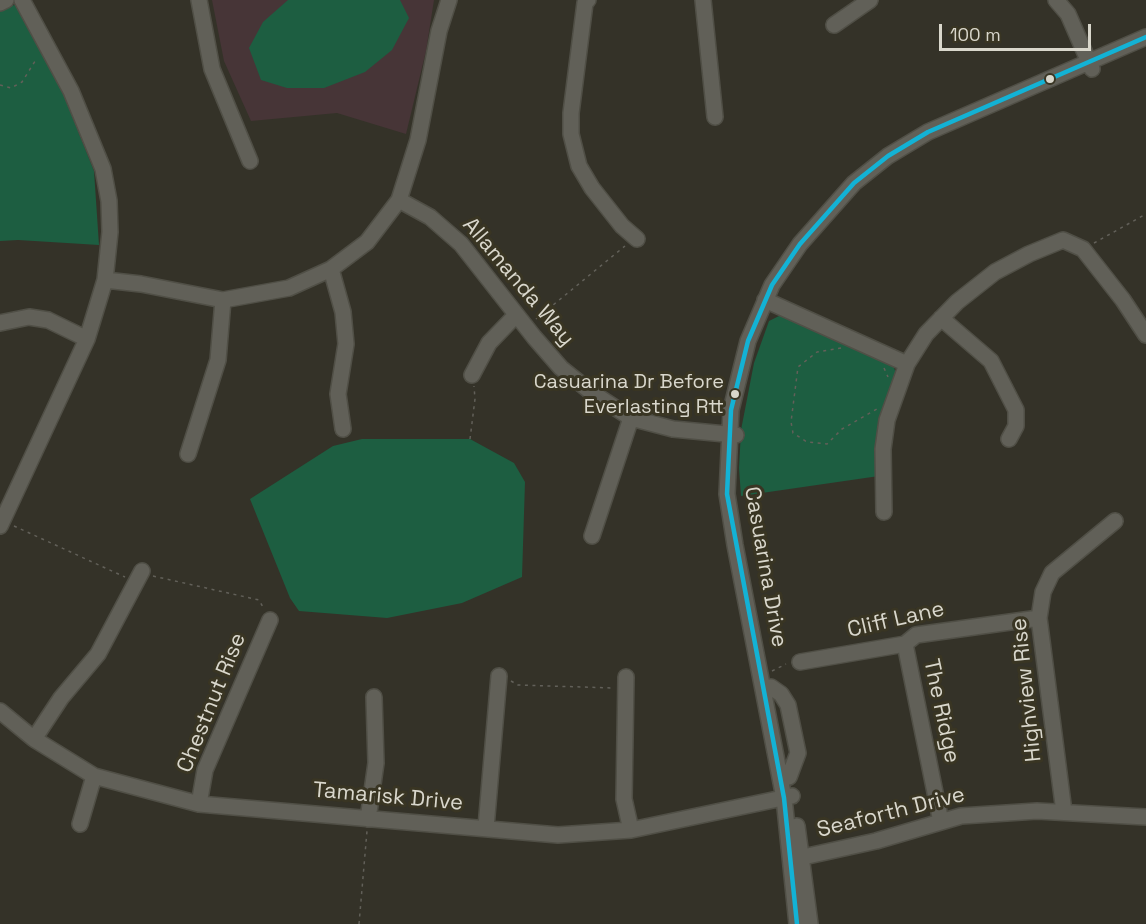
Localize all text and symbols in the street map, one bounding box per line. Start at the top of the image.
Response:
scale bar [942,12,1094,50]
text: 100 m [950,23,1001,46]
unlabelled marker [1044,73,1056,85]
street label: Allamanda Way [457,212,579,352]
place label: Casuarina Dr Before Everlasting Rtt [534,371,724,418]
marker: Casuarina Dr Before Everlasting Rtt [729,388,741,400]
street label: Casuarina Drive [738,485,792,649]
street label: Cliff Lane [845,596,947,644]
street label: Highview Rise [1006,617,1048,763]
street label: Chestnut Rise [172,629,252,777]
street label: The Ridge [917,657,965,765]
street label: Tamarisk Drive [312,777,464,817]
street label: Seaforth Drive [814,782,968,844]

